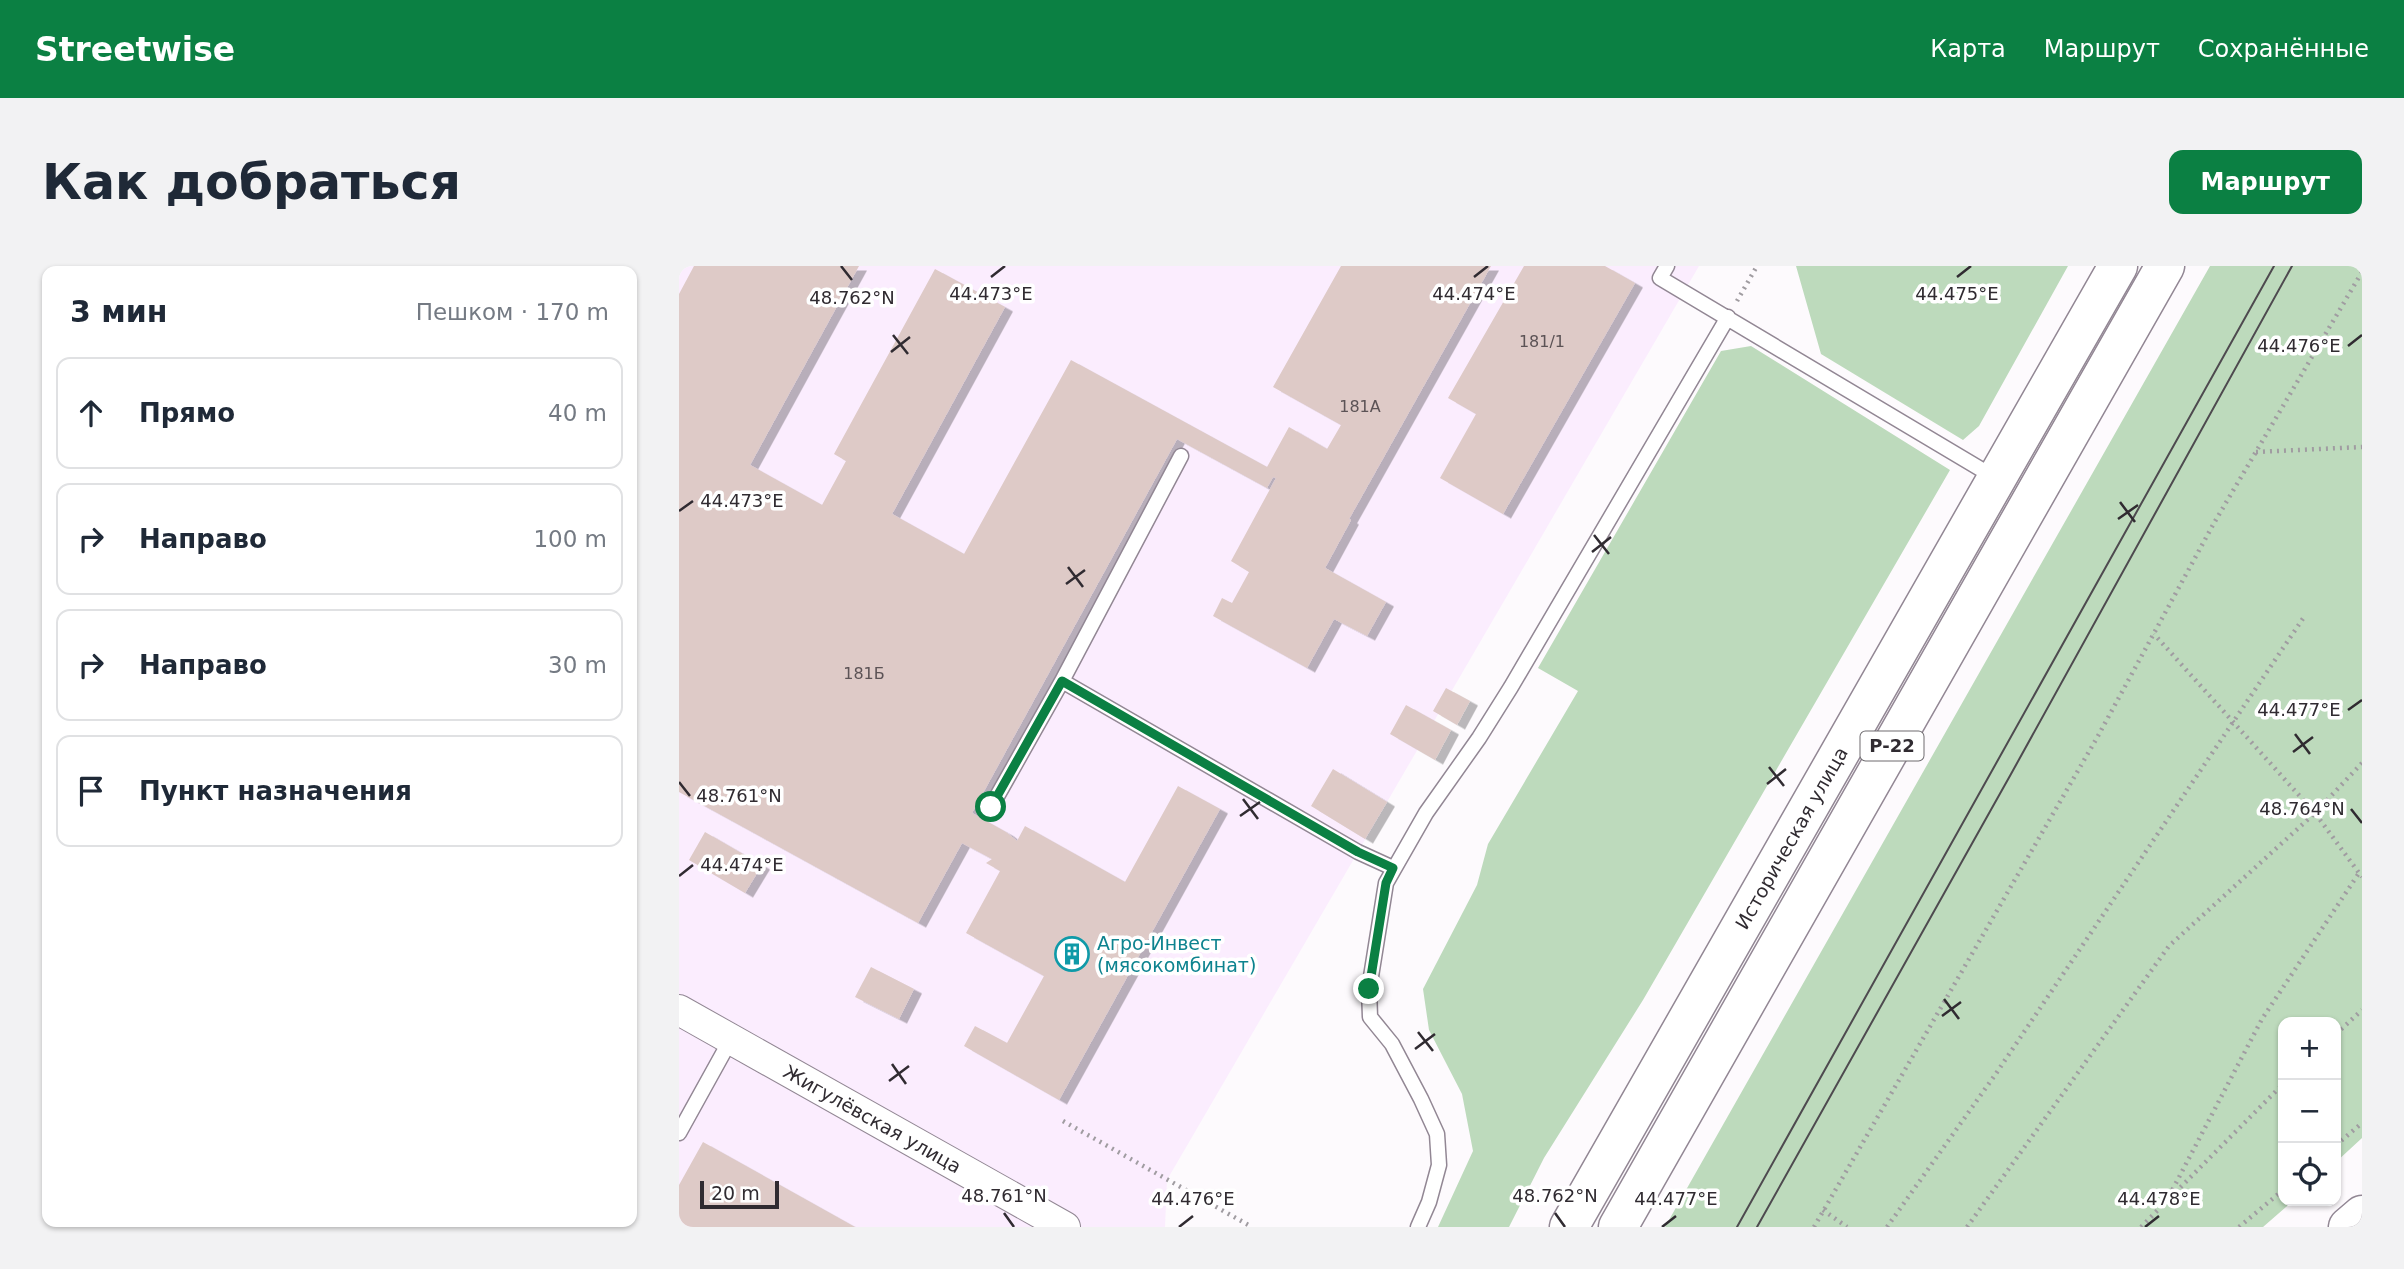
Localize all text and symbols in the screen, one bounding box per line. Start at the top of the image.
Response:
text: Streetwise [35,30,235,69]
text: Карта [1930,35,2006,63]
text: Маршрут [2044,35,2160,63]
text: Сохранённые [2198,35,2369,63]
button: Маршрут [2169,150,2362,214]
text: Как добраться [42,154,461,211]
text: 44.473°E [949,283,1033,304]
text: 44.474°E [1432,283,1516,304]
text: 44.475°E [1915,283,1999,304]
text: 48.762°N [809,287,895,308]
text: 3 мин [70,294,168,329]
text: Пешком · 170 m [416,299,609,325]
house number: 181/1 [1519,332,1565,351]
text: 44.476°E [2257,335,2341,356]
icon: ahead [72,394,110,432]
house number: 181А [1339,397,1381,416]
text: Прямо [139,398,235,428]
text: 40 m [548,400,607,426]
text: 44.473°E [700,490,784,511]
icon: right [72,520,110,558]
text: Направо [139,524,267,554]
text: 100 m [533,526,607,552]
icon: right [72,646,110,684]
text: Направо [139,650,267,680]
text: 30 m [548,652,607,678]
house number: 181Б [843,664,885,683]
text: 44.477°E [2257,699,2341,720]
road number: Р-22 [1861,732,1923,760]
street label: Историческая улица [1731,743,1852,933]
icon: arrive [72,772,110,810]
text: Пункт назначения [139,776,412,806]
text: 48.761°N [696,785,782,806]
route start [975,791,1006,822]
text: 48.764°N [2259,798,2345,819]
text: 44.474°E [700,854,784,875]
place label: Агро-Инвест (мясокомбинат) [1097,932,1256,976]
building icon: Агро-Инвест (мясокомбинат) [1053,935,1091,973]
route end [1353,973,1384,1004]
map controls [2278,1017,2341,1206]
button: + [2278,1017,2341,1080]
street label: Жигулёвская улица [780,1060,965,1178]
button: − [2278,1080,2341,1143]
button: locate [2278,1143,2341,1206]
scale bar [700,1178,779,1210]
text: 20 m [711,1182,760,1204]
text: 48.761°N [961,1185,1047,1206]
text: 48.762°N [1512,1185,1598,1206]
text: 44.476°E [1151,1188,1235,1209]
text: 44.477°E [1634,1188,1718,1209]
text: 44.478°E [2117,1188,2201,1209]

